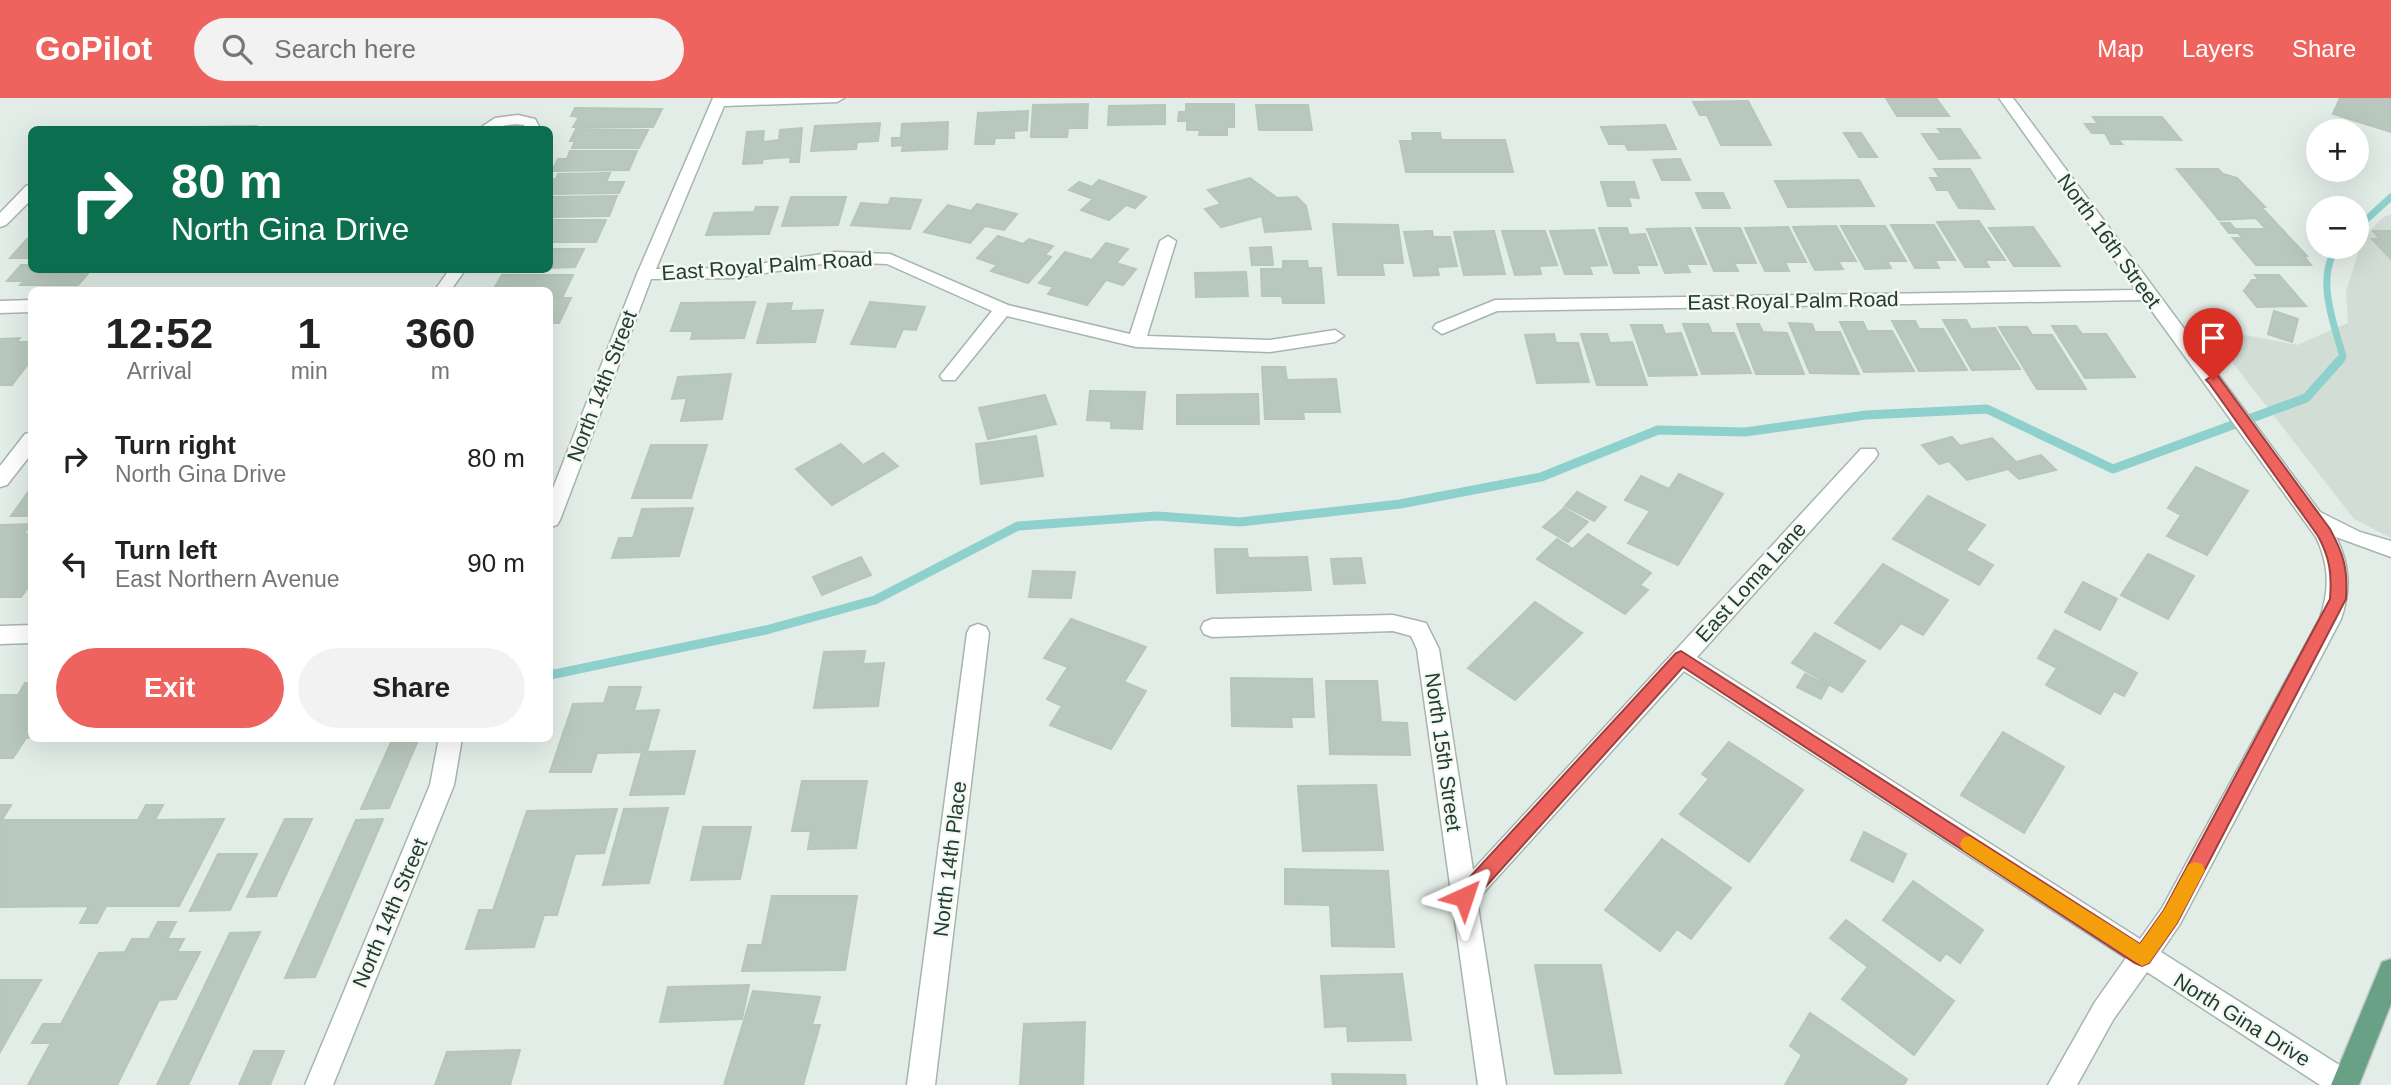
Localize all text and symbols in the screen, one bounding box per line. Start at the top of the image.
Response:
search box [194,18,684,81]
text: GoPilot [35,30,152,67]
icon: search [218,30,256,68]
text: Search here [274,34,416,64]
text: Map [2097,35,2144,62]
text: Layers [2182,35,2254,62]
text: Share [2292,35,2356,62]
map controls [2306,119,2369,259]
button: + [2306,119,2369,182]
icon: right [56,154,147,245]
text: 80 m [171,154,283,208]
street label: North 16th Street [2053,169,2166,312]
button: − [2306,196,2369,259]
text: North Gina Drive [171,211,409,247]
street label: East Royal Palm Road [661,247,873,284]
street label: East Royal Palm Road [1687,287,1899,314]
street label: North 14th Street [562,307,641,465]
pin [2183,308,2243,380]
text: 12:52 [106,310,213,357]
text: 1 [297,310,321,357]
text: 360 [405,310,475,357]
icon: arrive [2194,319,2232,357]
text: Arrival [127,358,192,384]
text: min [291,358,328,384]
text: m [431,358,450,384]
text: Turn right [115,430,236,460]
icon: right [56,440,94,478]
text: 80 m [467,443,525,473]
text: North Gina Drive [115,461,286,487]
street label: East Loma Lane [1691,517,1810,646]
text: Turn left [115,535,217,565]
icon: left [56,545,94,583]
text: 90 m [467,548,525,578]
text: East Northern Avenue [115,566,340,592]
button: Exit [56,648,284,728]
button: Share [298,648,525,728]
street label: North 15th Street [1421,671,1466,833]
street label: North 14th Place [929,780,970,938]
street label: North 14th Street [348,835,431,991]
position arrow [1427,860,1501,934]
street label: North Gina Drive [2170,968,2315,1071]

